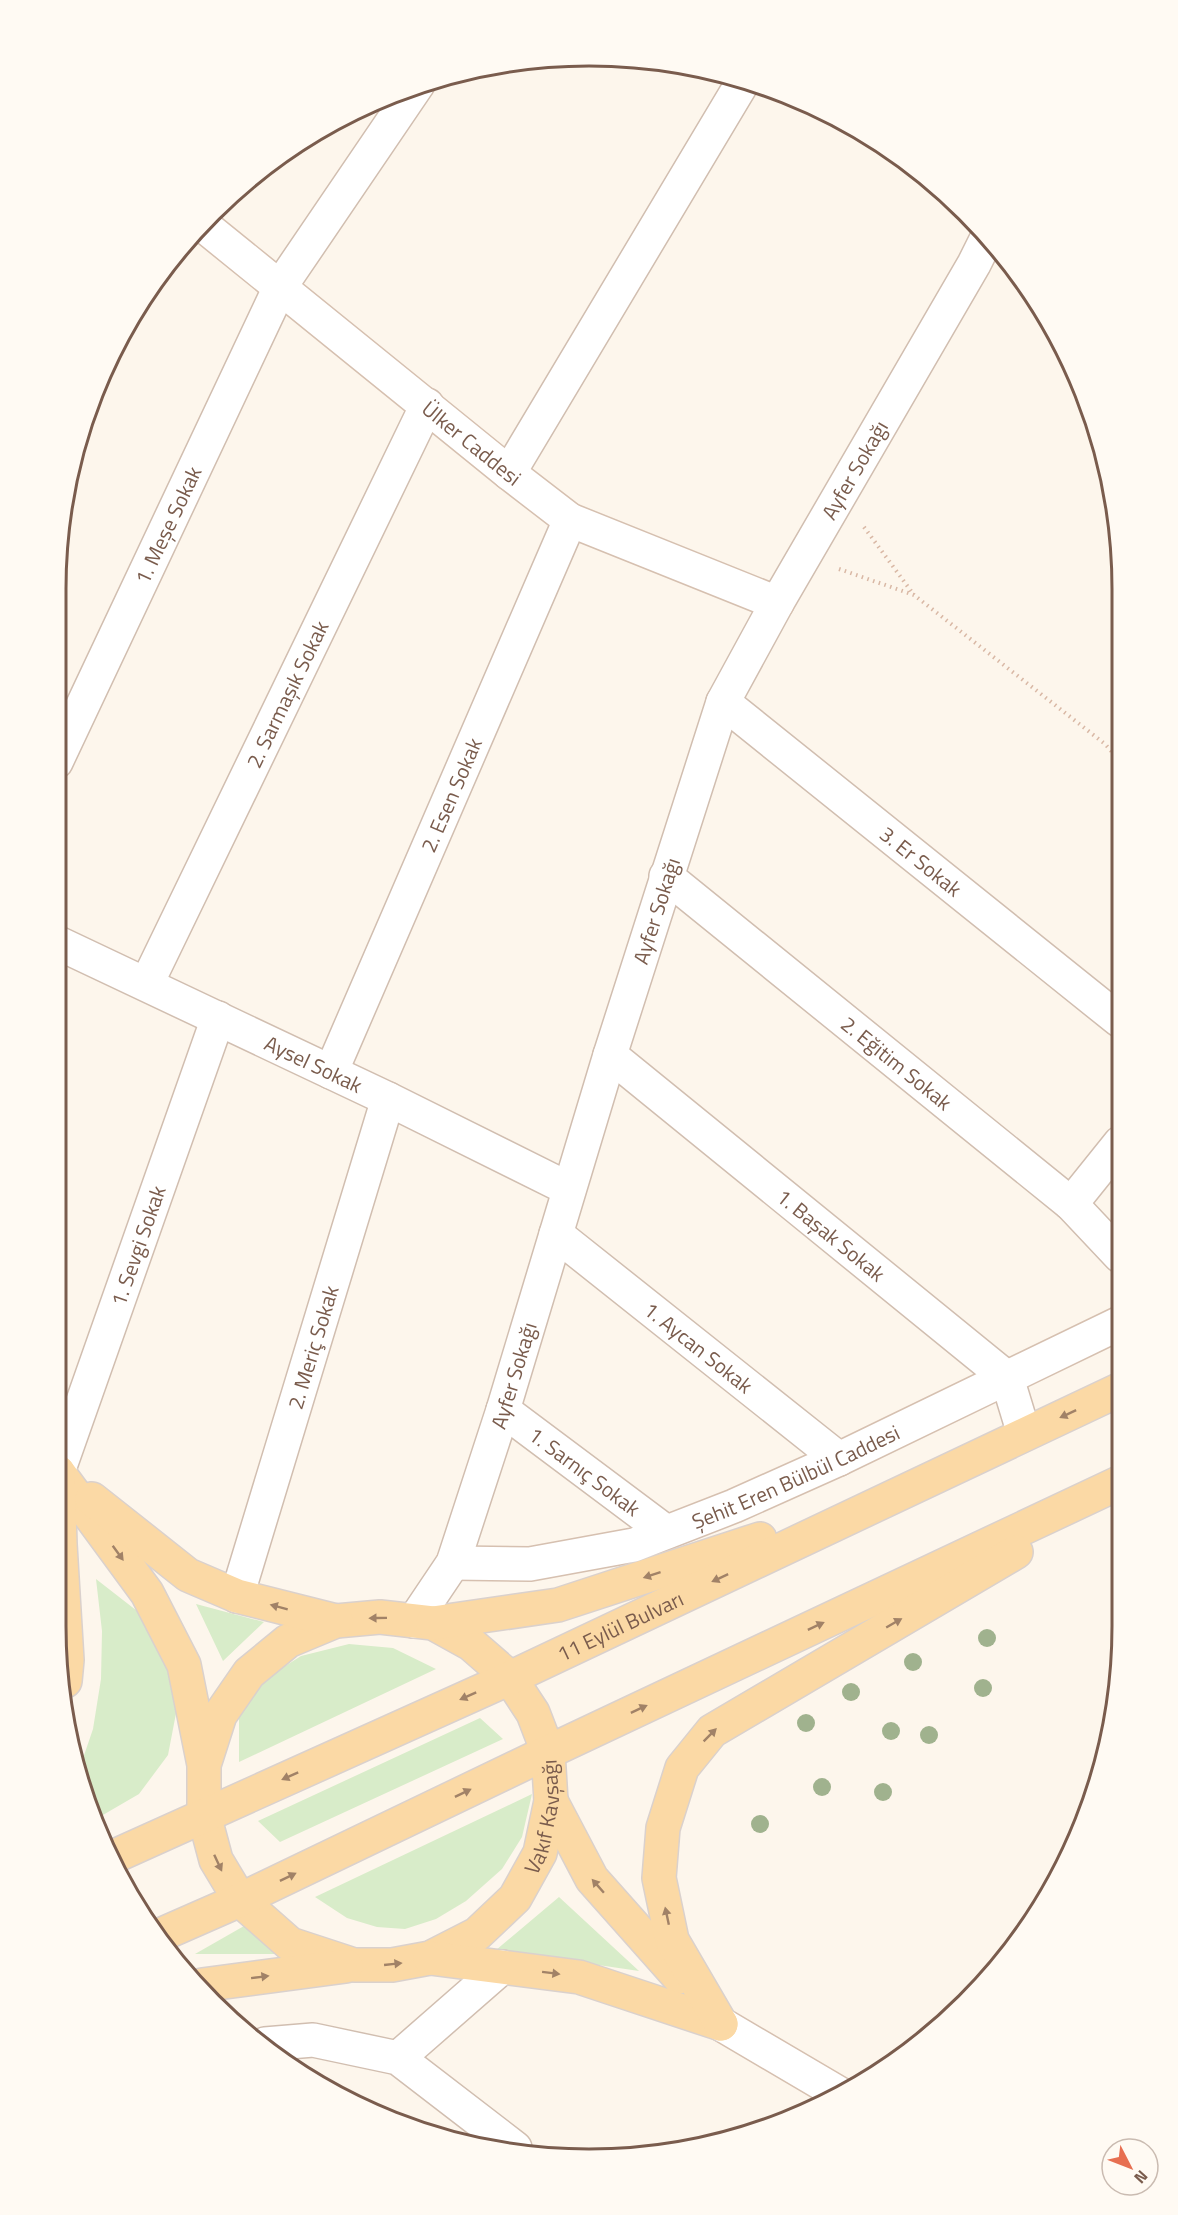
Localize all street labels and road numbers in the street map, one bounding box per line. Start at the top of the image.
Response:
street label: Ülker Caddesi [415,393,528,493]
street label: Ayfer Sokağı [813,414,896,525]
street label: 1. Meşe Sokak [126,461,209,589]
street label: 2. Sarmaşık Sokak [238,615,336,773]
street label: 2. Esen Sokak [412,733,490,857]
street label: 3. Er Sokak [873,818,969,904]
street label: Ayfer Sokağı [624,854,688,968]
street label: 2. Eğitim Sokak [834,1008,959,1118]
street label: Aysel Sokak [259,1027,368,1101]
street label: 1. Sevgi Sokak [102,1181,174,1310]
street label: 1. Başak Sokak [770,1181,893,1289]
street label: 2. Meriç Sokak [279,1281,346,1413]
street label: 1. Aycan Sokak [637,1294,760,1401]
street label: Ayfer Sokağı [482,1318,545,1433]
street label: Şehit Eren Bülbül Caddesi [687,1416,905,1537]
street label: 1. Sarnıç Sokak [522,1418,647,1524]
street label: 11 Eylül Bulvarı [552,1582,689,1670]
street label: Vakıf Kavşağı [515,1759,567,1880]

